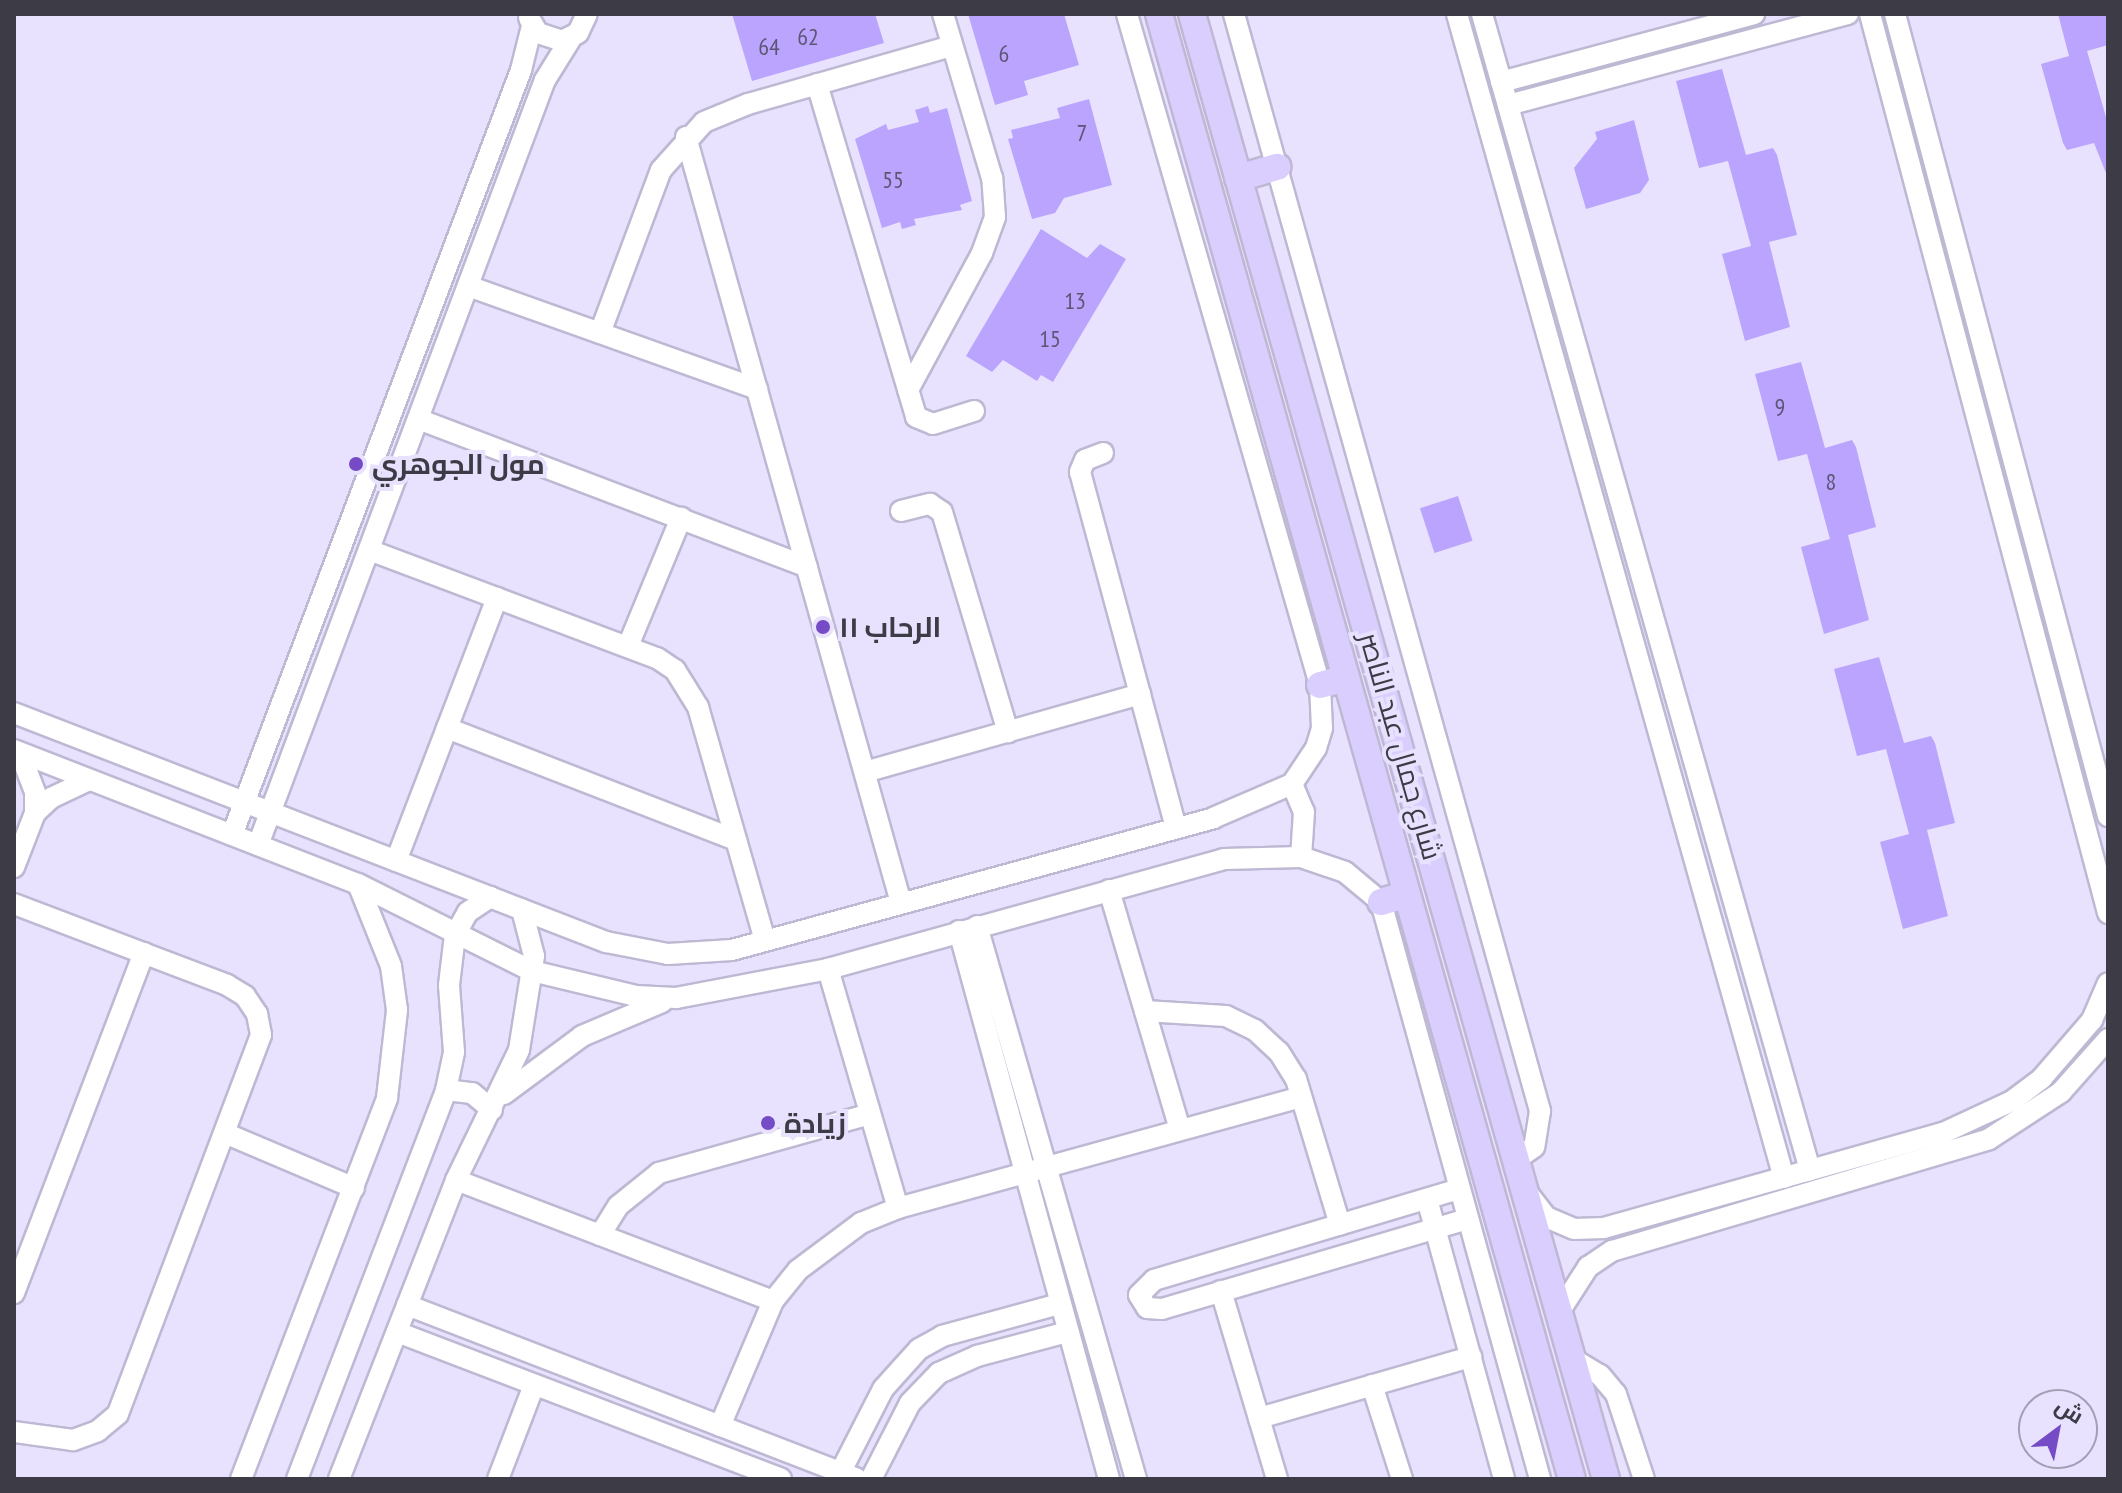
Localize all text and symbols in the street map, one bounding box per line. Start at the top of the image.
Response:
house number: 62 [797,23,819,51]
house number: 64 [758,33,780,61]
house number: 6 [999,40,1009,68]
house number: 7 [1077,119,1087,147]
house number: 55 [882,166,904,194]
house number: 13 [1064,287,1086,315]
house number: 15 [1039,325,1061,353]
house number: 9 [1775,393,1785,421]
place label: مول الجوهري [372,447,545,481]
marker: مول الجوهري [347,455,365,473]
house number: 8 [1826,468,1836,496]
place label: الرحاب ١١ [839,610,941,644]
marker: الرحاب ١١ [814,618,832,636]
street label: شارع جمال عبد الناصر [1352,628,1450,864]
place label: زيادة [784,1106,846,1140]
marker: زيادة [759,1114,777,1132]
north arrow [2018,1389,2098,1469]
text: ش [2050,1391,2089,1430]

